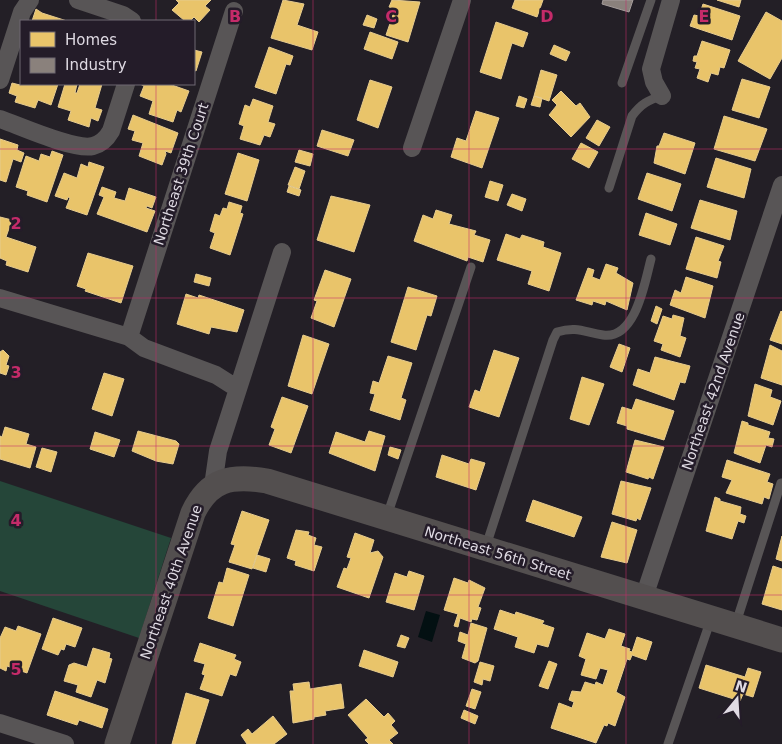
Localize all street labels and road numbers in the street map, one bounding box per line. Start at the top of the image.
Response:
street label: Northeast 39th Court [150,100,212,247]
street label: Northeast 42nd Avenue [678,310,748,472]
street label: Northeast 40th Avenue [137,503,205,661]
street label: Northeast 56th Street [423,523,574,583]

